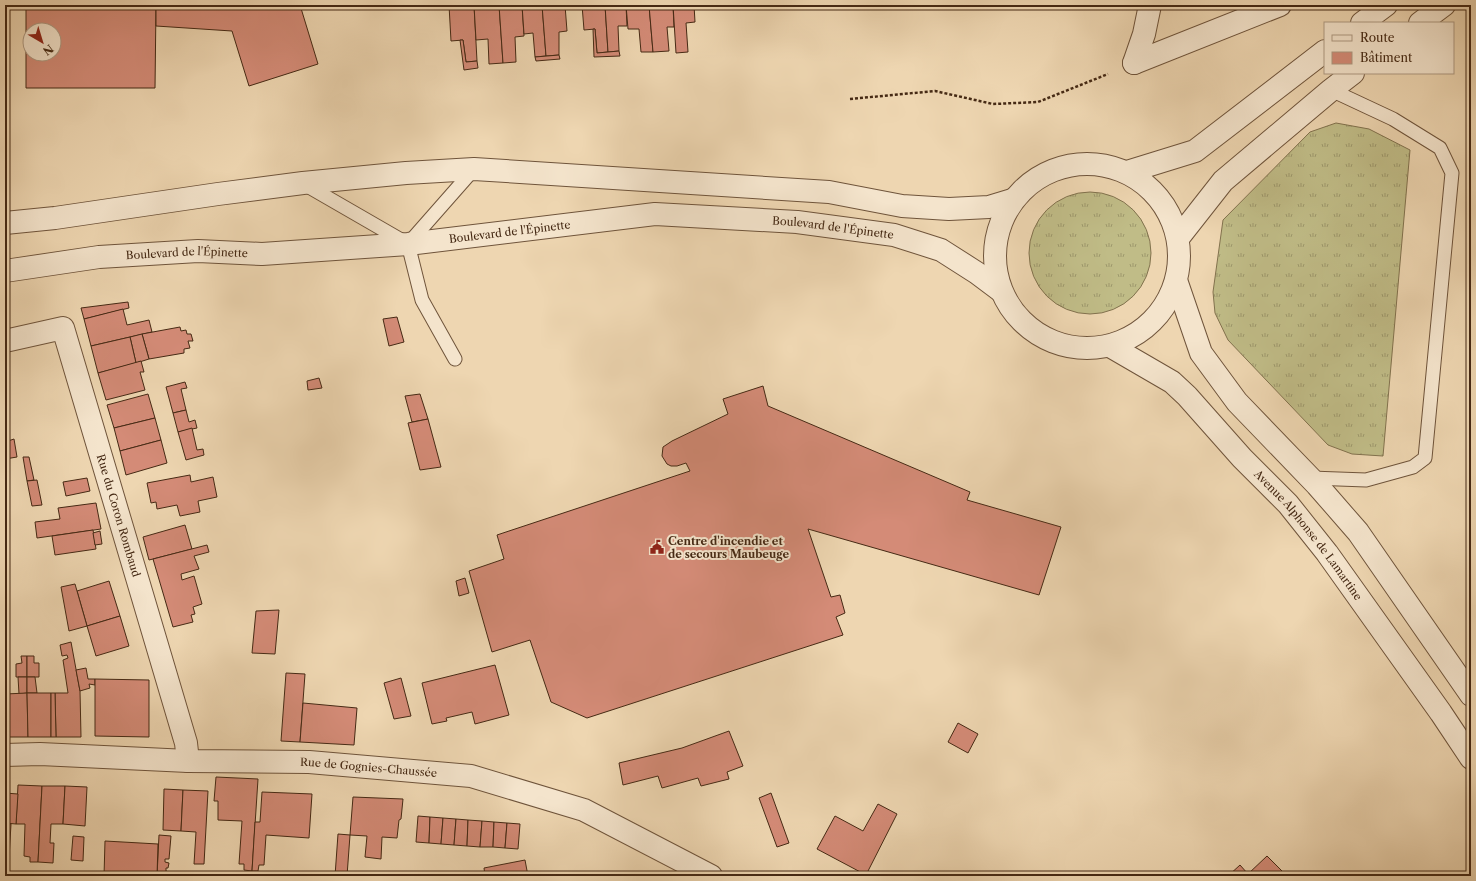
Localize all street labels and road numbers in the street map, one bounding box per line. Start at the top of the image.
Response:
street label: Boulevard de l'Épinette [772,214,895,242]
street label: Boulevard de l'Épinette [448,217,571,246]
street label: Boulevard de l'Épinette [125,244,248,262]
street label: Rue du Coron Rombaud [94,452,143,579]
street label: Avenue Alphonse de Lamartine [1250,466,1365,603]
street label: Rue de Gognies-Chaussée [300,755,438,780]

